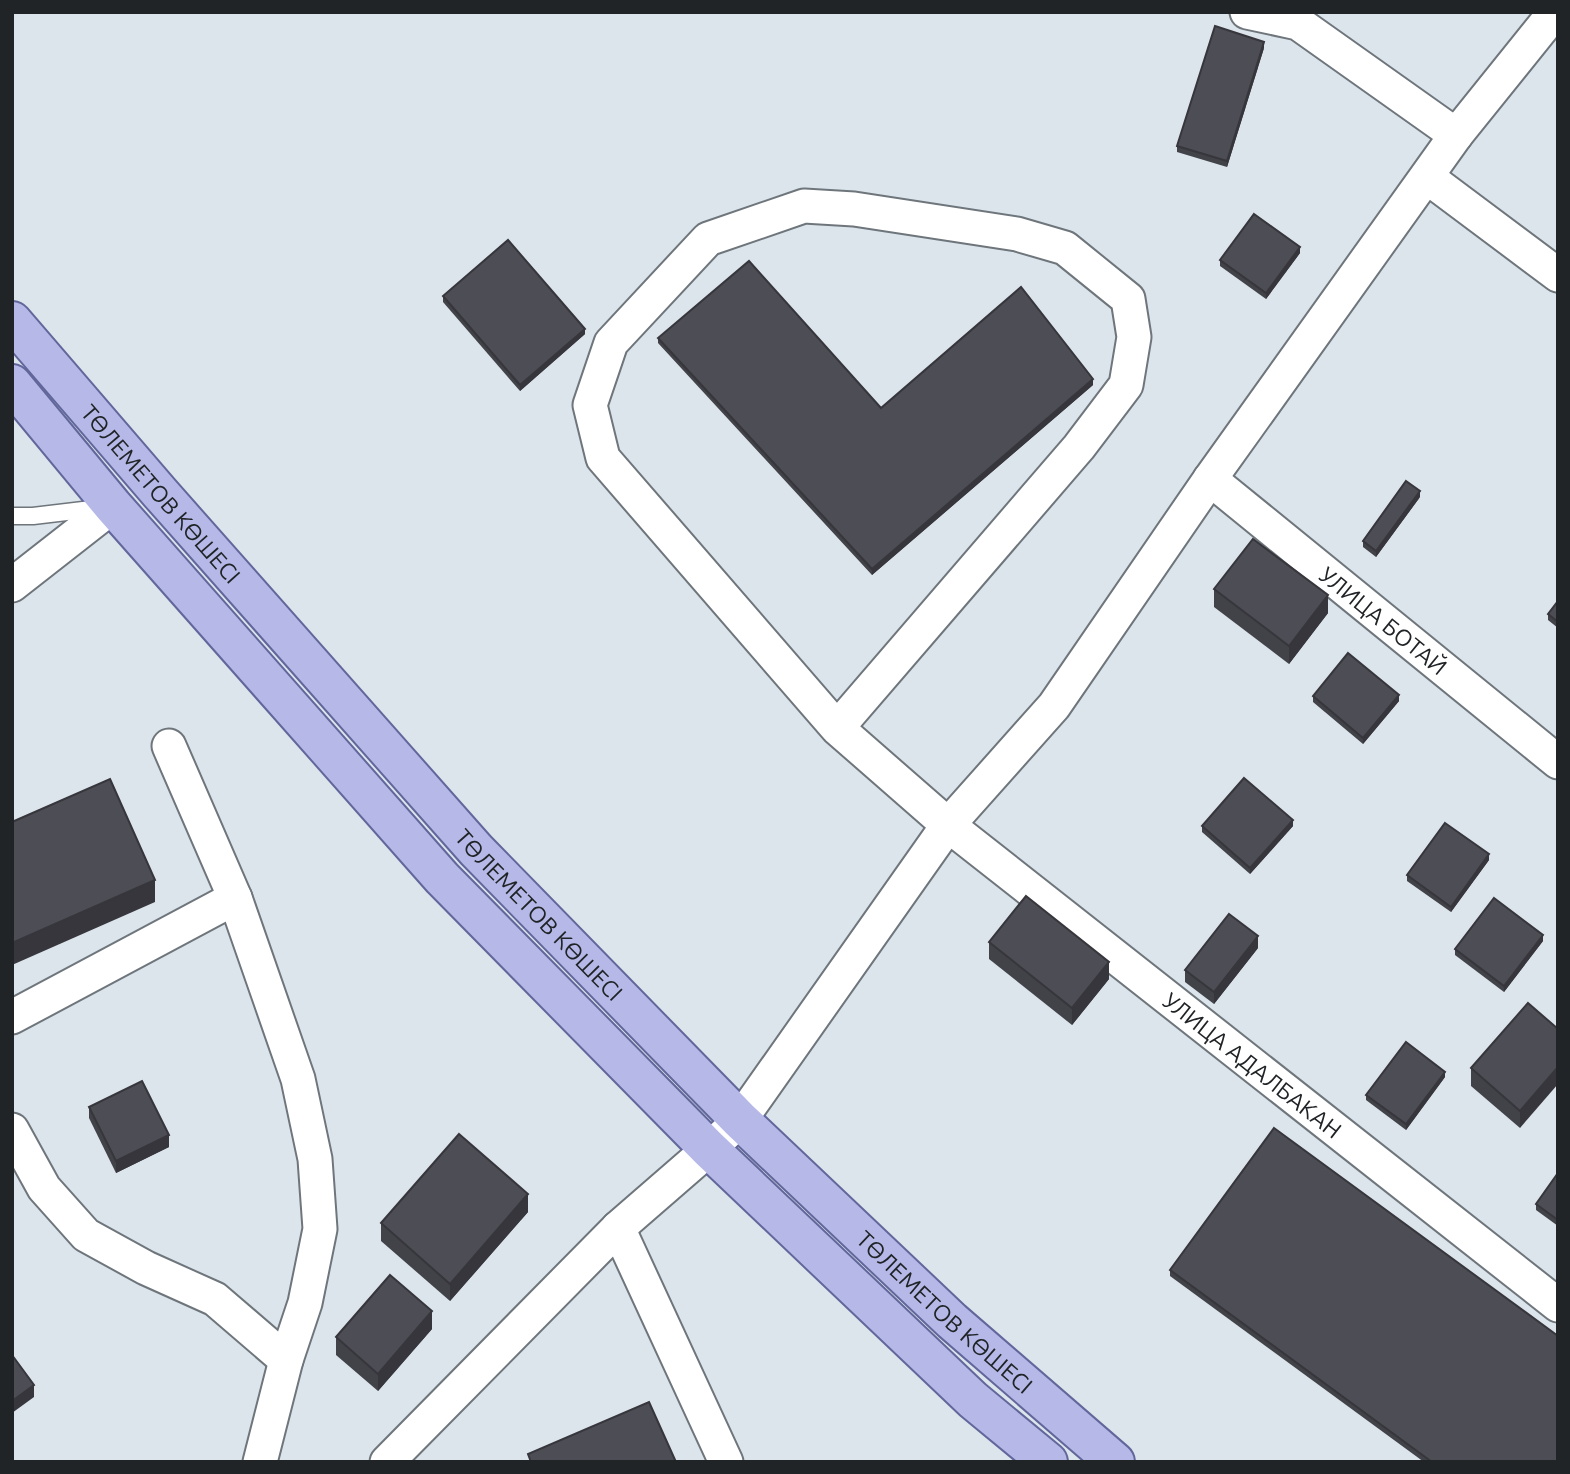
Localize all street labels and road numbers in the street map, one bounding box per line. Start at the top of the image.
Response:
street label: ТӨЛЕМЕТОВ КӨШЕСІ [77,399,246,588]
street label: УЛИЦА БОТАЙ [1315,561,1452,679]
street label: ТӨЛЕМЕТОВ КӨШЕСІ [451,824,628,1005]
street label: УЛИЦА АДАЛБАКАН [1159,987,1347,1142]
street label: ТӨЛЕМЕТОВ КӨШЕСІ [852,1226,1038,1398]

